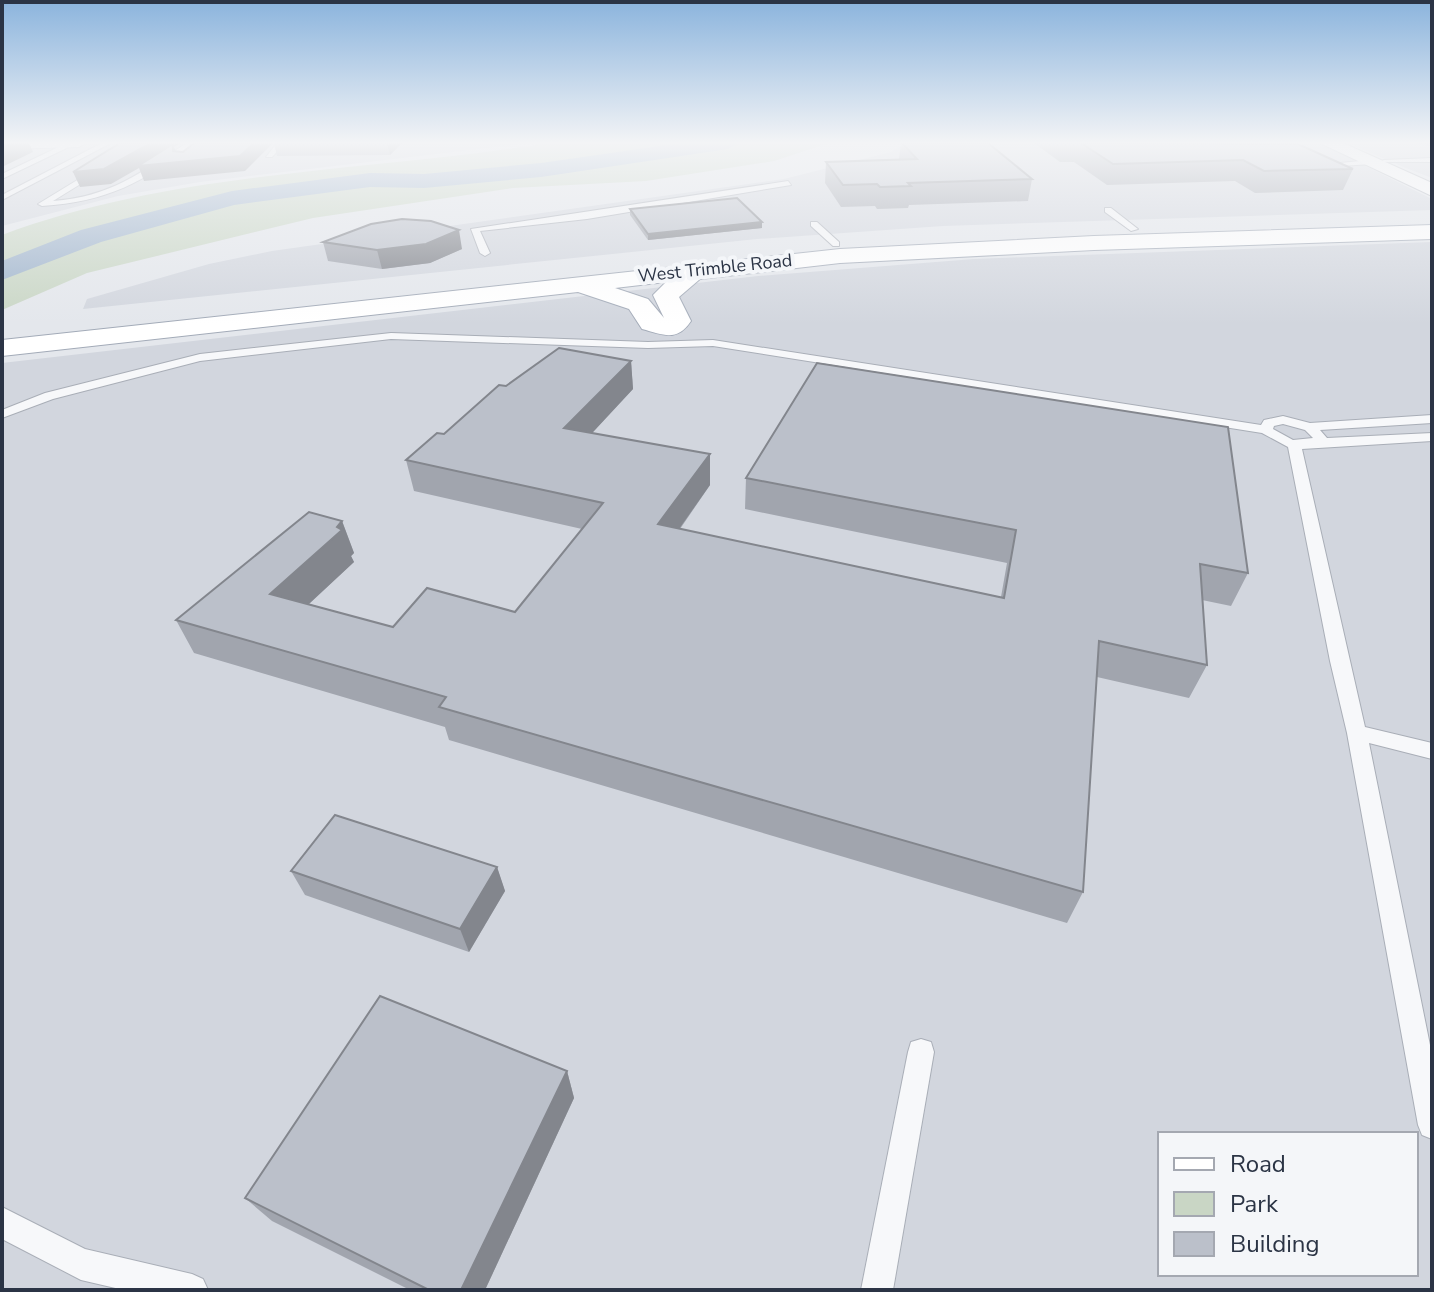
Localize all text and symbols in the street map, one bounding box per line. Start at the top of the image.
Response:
street label: West Trimble Road [637,248,793,288]
legend [1158,1132,1418,1276]
text: Road [1230,1148,1286,1180]
text: Park [1230,1188,1279,1220]
text: Building [1230,1228,1320,1260]

